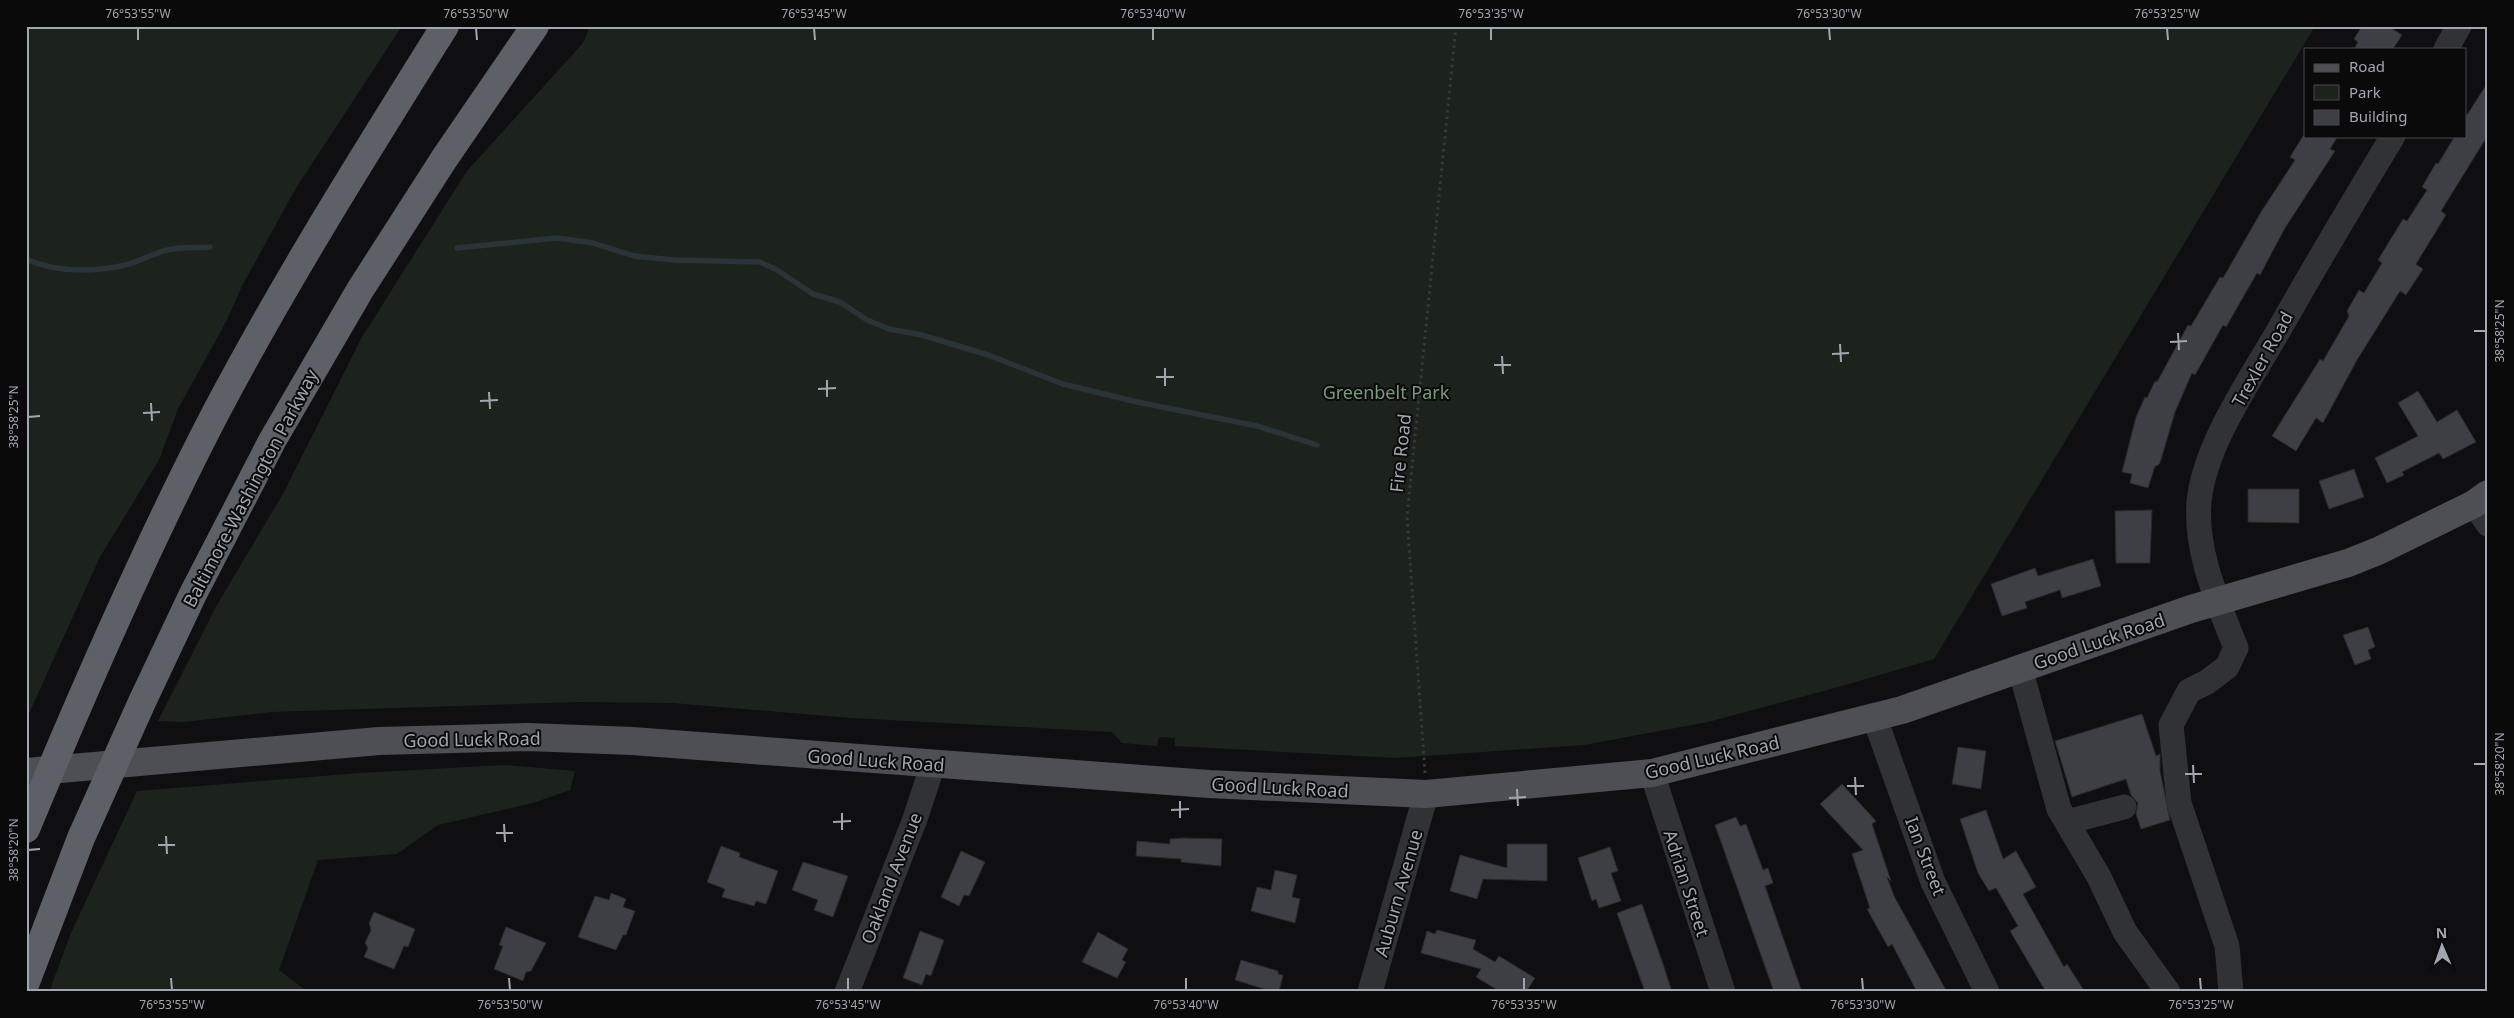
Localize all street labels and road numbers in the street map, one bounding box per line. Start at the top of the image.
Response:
street label: Trexler Road [2226,307,2298,411]
street label: Baltimore-Washington Parkway [177,364,323,611]
street label: Fire Road [1384,412,1416,494]
street label: Good Luck Road [2030,607,2168,675]
street label: Good Luck Road [403,726,541,752]
street label: Good Luck Road [1642,730,1782,784]
street label: Good Luck Road [807,743,945,777]
street label: Good Luck Road [1211,771,1349,803]
street label: Oakland Avenue [855,809,927,947]
street label: Ian Street [1900,813,1952,899]
street label: Auburn Avenue [1368,827,1428,959]
street label: Adrian Street [1658,827,1716,940]

